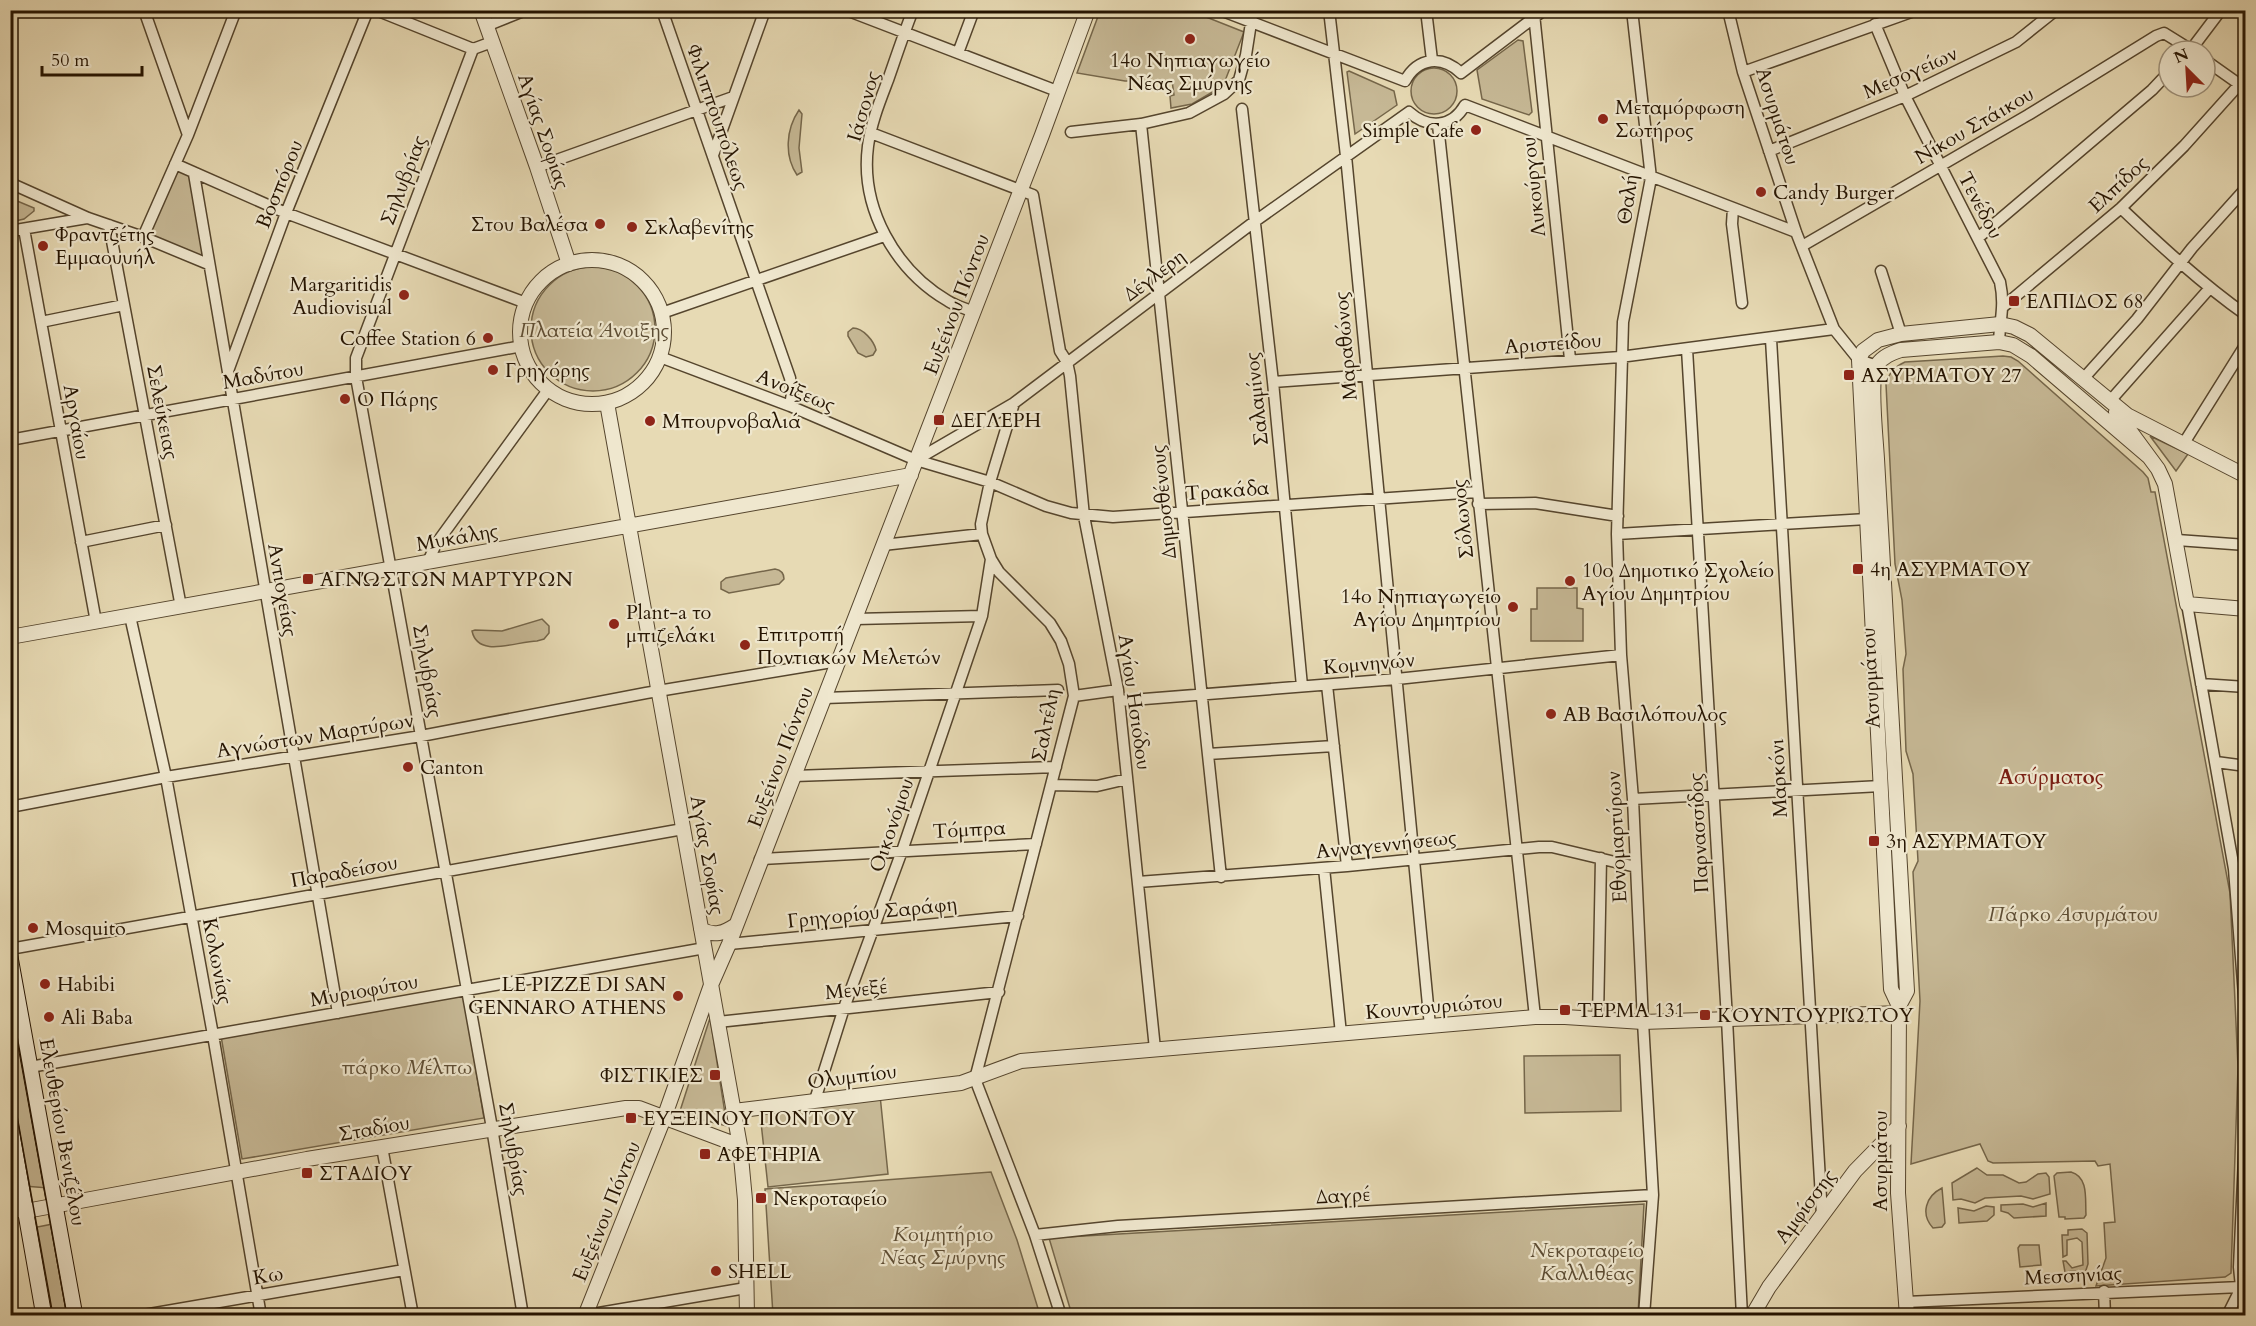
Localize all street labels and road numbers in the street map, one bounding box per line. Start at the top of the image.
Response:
street label: Μεσογείων [1859,40,1962,105]
street label: Φιλιππουπόλεως [680,41,755,194]
street label: Ασυρμάτου [1749,64,1806,168]
street label: Ιάσονος [841,67,887,145]
street label: Αγίας Σοφίας [511,70,576,193]
street label: Νίκου Στάικου [1910,80,2039,171]
street label: Σηλυβρίας [374,131,433,229]
street label: Λυκούργου [1515,135,1552,238]
street label: Βοσπόρου [249,136,309,232]
street label: Ελπίδος [2083,149,2154,219]
street label: Τενέδου [1952,167,2009,243]
street label: Θαλή [1611,172,1644,226]
street label: Ευξείνου Πόντου [917,230,996,379]
street label: Δέγλερη [1118,243,1191,308]
street label: Μαραθώνος [1327,290,1364,401]
street label: Αριστείδου [1504,327,1603,360]
street label: Σαλαμίνος [1238,350,1275,447]
street label: Μαδύτου [221,355,306,396]
street label: Σελεύκειας [140,362,185,462]
street label: Ανοίξεως [752,362,840,419]
street label: Αργαίου [57,382,96,462]
street label: Δημοσθένους [1144,443,1183,560]
street label: Τρακάδα [1184,474,1270,507]
street label: Σόλωνος [1445,477,1480,560]
street label: Μυκάλης [414,517,501,558]
street label: Αντιοχείας [261,541,304,639]
street label: Σηλυβρίας [406,622,449,720]
street label: Ασυρμάτου [1854,627,1887,729]
street label: Αγίου Ησιόδου [1112,632,1157,772]
street label: Κομνηνών [1322,646,1416,681]
street label: Ευξείνου Πόντου [741,683,820,832]
street label: Σαλτέλη [1025,686,1066,764]
street label: Αγνώστων Μαρτύρων [214,707,416,764]
street label: Μαρκόνι [1763,737,1794,818]
street label: Εθνομαρτύρων [1600,770,1633,904]
street label: Παρνασσίδος [1682,772,1715,894]
street label: Οικονόμου [863,774,920,876]
street label: Αγίας Σοφίας [684,793,731,917]
street label: Τόμπρα [932,814,1006,845]
street label: Ανναγεννήσεως [1314,824,1458,865]
street label: Παραδείσου [289,849,400,894]
street label: Γρηγορίου Σαράφη [786,890,958,935]
street label: Κολωνίας [196,915,239,1007]
street label: Μυριοφύτου [308,968,420,1013]
street label: Μενεξέ [824,973,889,1006]
street label: Κουντουριώτου [1364,987,1504,1026]
street label: Ελευθερίου Βενιζέλου [33,1036,92,1228]
street label: Ολυμπίου [806,1058,898,1095]
street label: Σηλυβρίας [492,1100,535,1198]
street label: Σταδίου [336,1109,412,1148]
street label: Ασυρμάτου [1867,1110,1894,1212]
street label: Ευξείνου Πόντου [566,1137,647,1285]
street label: Αμφίσσης [1769,1163,1842,1249]
street label: Δαγρέ [1315,1181,1371,1210]
street label: Μεσσηνίας [2023,1259,2123,1292]
street label: Κω [251,1260,285,1291]

